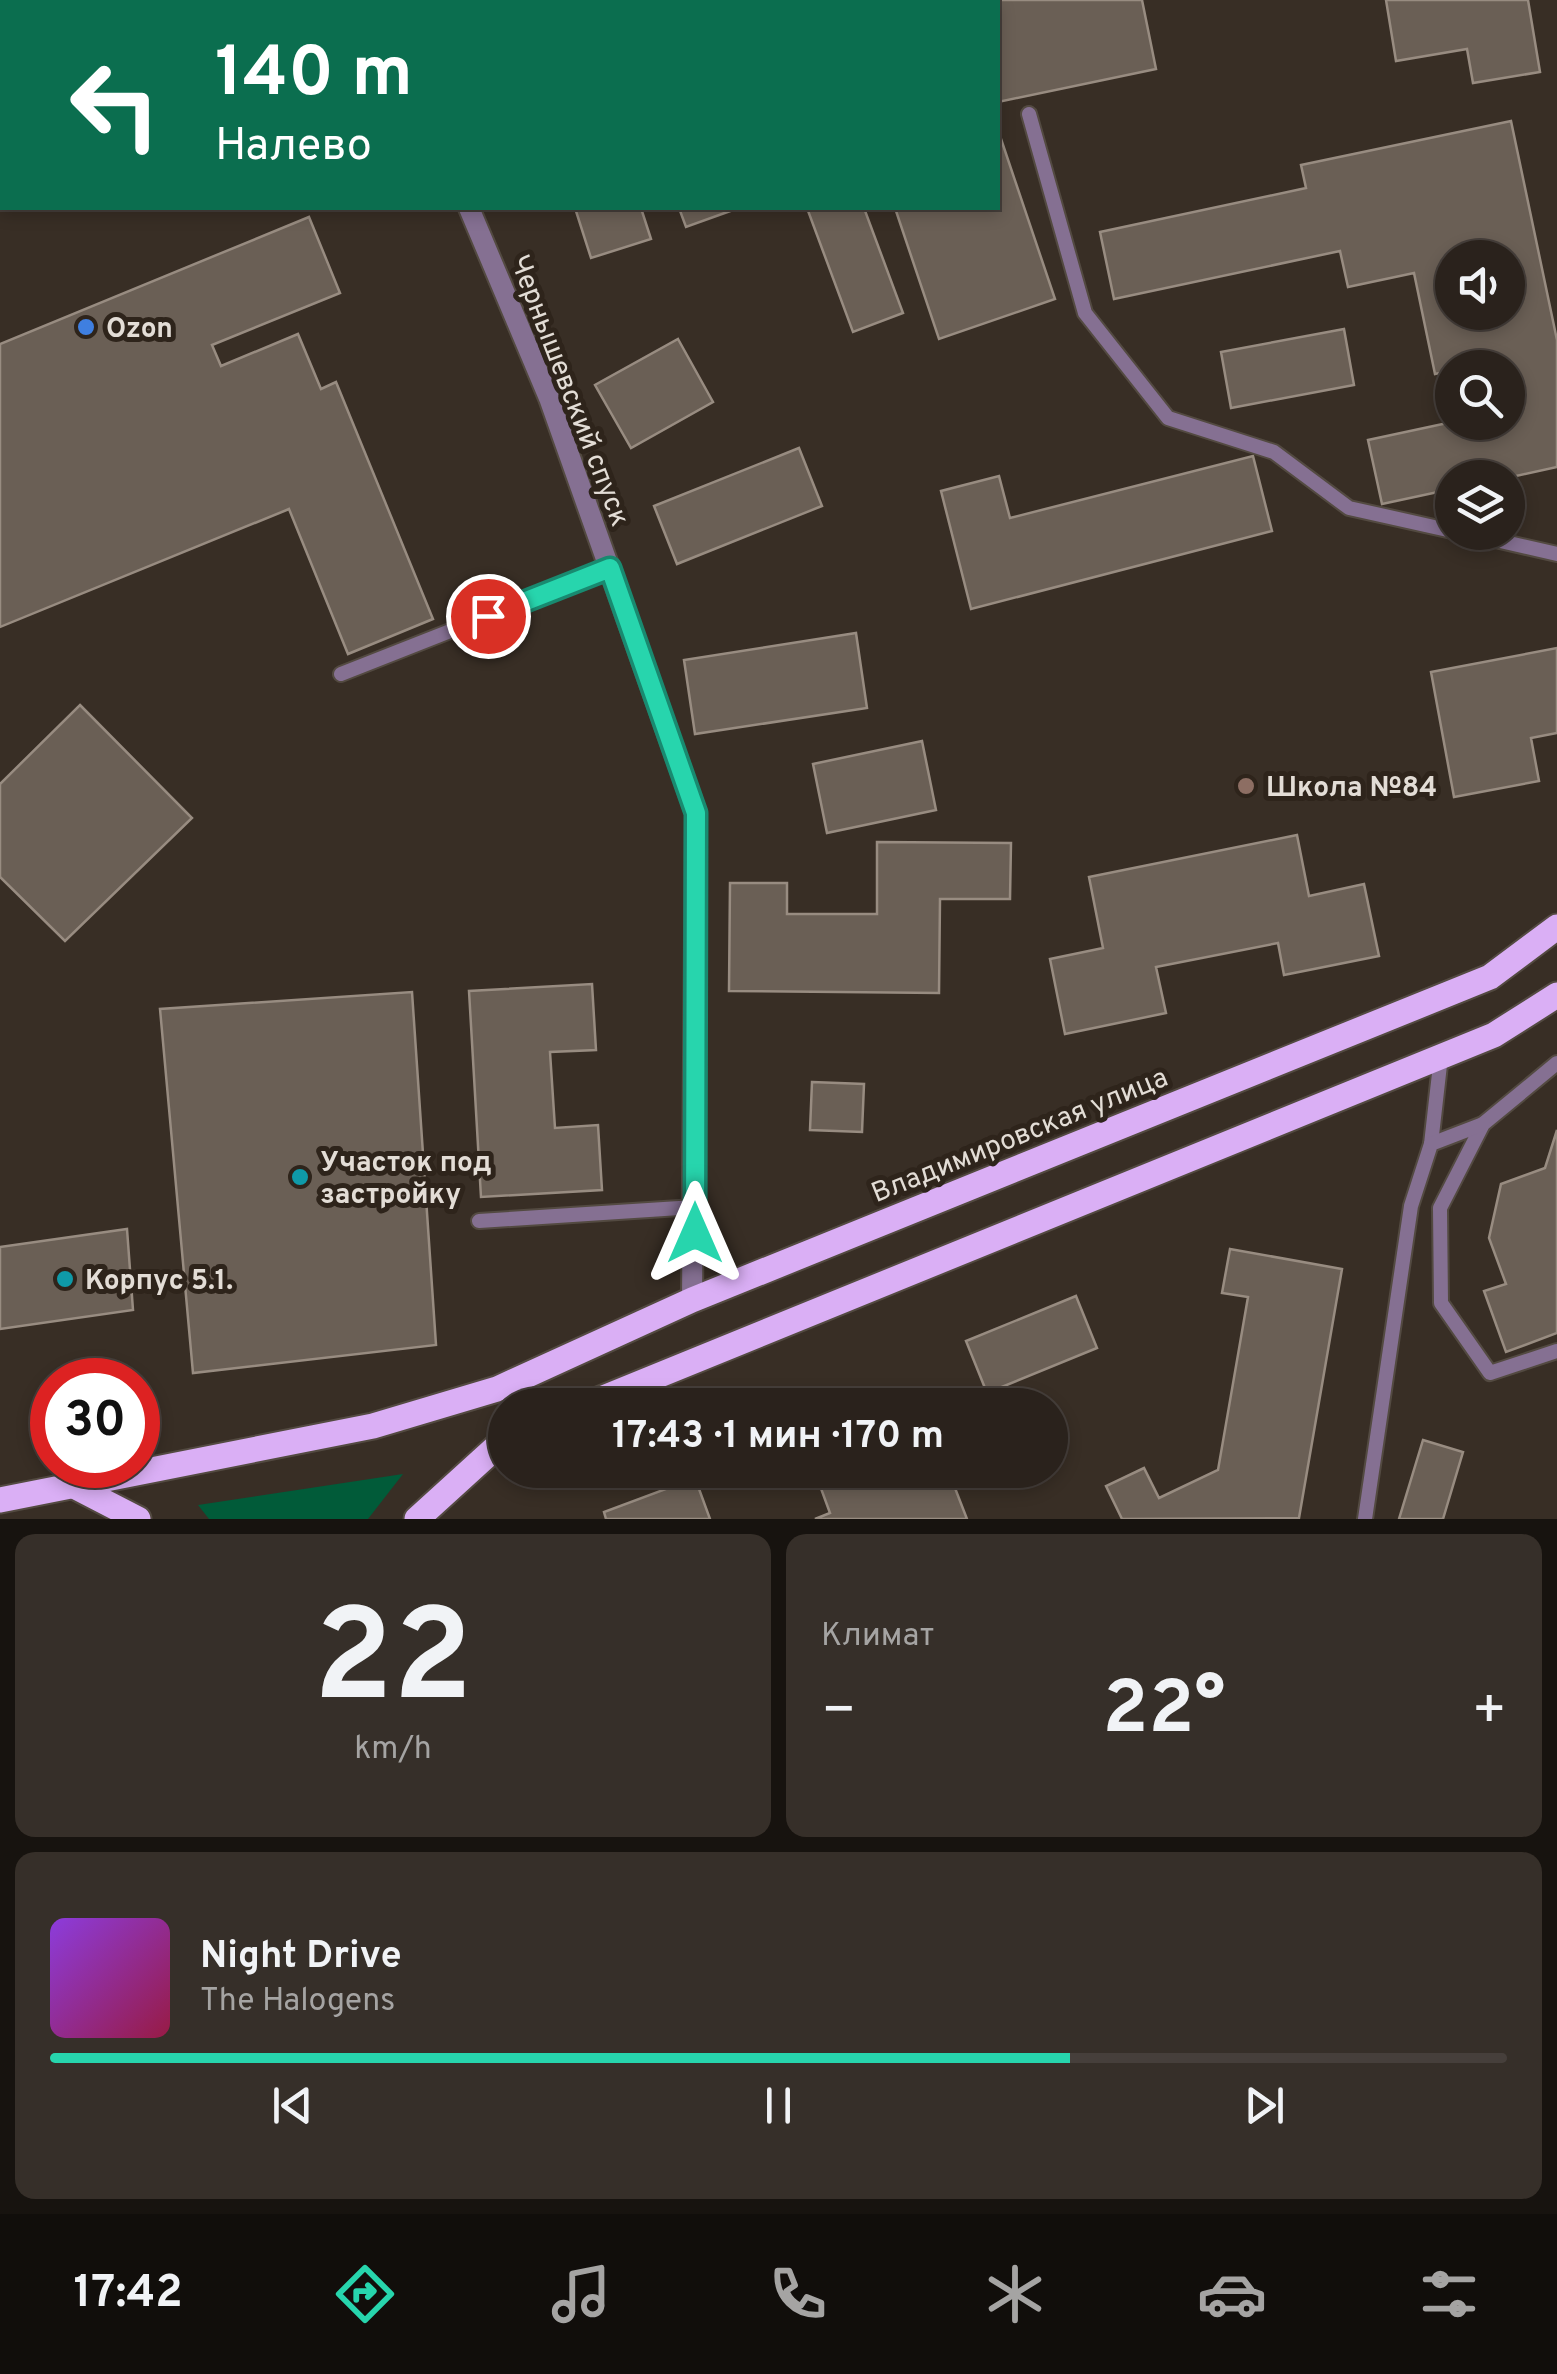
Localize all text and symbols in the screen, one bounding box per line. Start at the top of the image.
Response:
text: 140 m [215,32,413,121]
icon: left [50,40,180,170]
text: Налево [215,119,372,176]
map controls [1435,240,1525,550]
button: sound [1435,240,1525,330]
street label: Чернышевский спуск [500,250,637,532]
place label: Ozon [106,312,173,348]
marker: Ozon [75,316,97,338]
button: search [1435,350,1525,440]
button: layers [1435,460,1525,550]
pin [446,574,531,659]
icon: arrive [461,589,516,644]
place label: Школа №84 [1266,771,1437,807]
marker: Школа №84 [1235,775,1257,797]
street label: Владимировская улица [867,1061,1174,1213]
place label: Участок под застройку [320,1146,492,1214]
marker: Участок под застройку [289,1166,311,1188]
position arrow [643,1181,747,1285]
place label: Корпус 5.1. [85,1264,233,1300]
marker: Корпус 5.1. [54,1268,76,1290]
speed limit sign: 30 [30,1358,160,1488]
text: 17:43 · 1 мин · 170 m [612,1413,944,1462]
text: 22 [314,1582,473,1747]
text: Климат [821,1617,934,1657]
text: 22° [1103,1665,1225,1760]
text: − [821,1678,856,1748]
text: + [1472,1678,1507,1748]
text: km/h [354,1730,432,1770]
text: Night Drive [200,1933,402,1982]
text: The Halogens [200,1982,395,2022]
icon: previous [265,2078,320,2133]
icon: pause [751,2078,806,2133]
icon: next [1237,2078,1292,2133]
icon: directions [330,2259,400,2329]
icon: music [546,2259,616,2329]
icon: phone [763,2259,833,2329]
icon: climate [980,2259,1050,2329]
icon: car [1197,2259,1267,2329]
icon: filters [1414,2259,1484,2329]
text: 17:42 [73,2266,183,2323]

